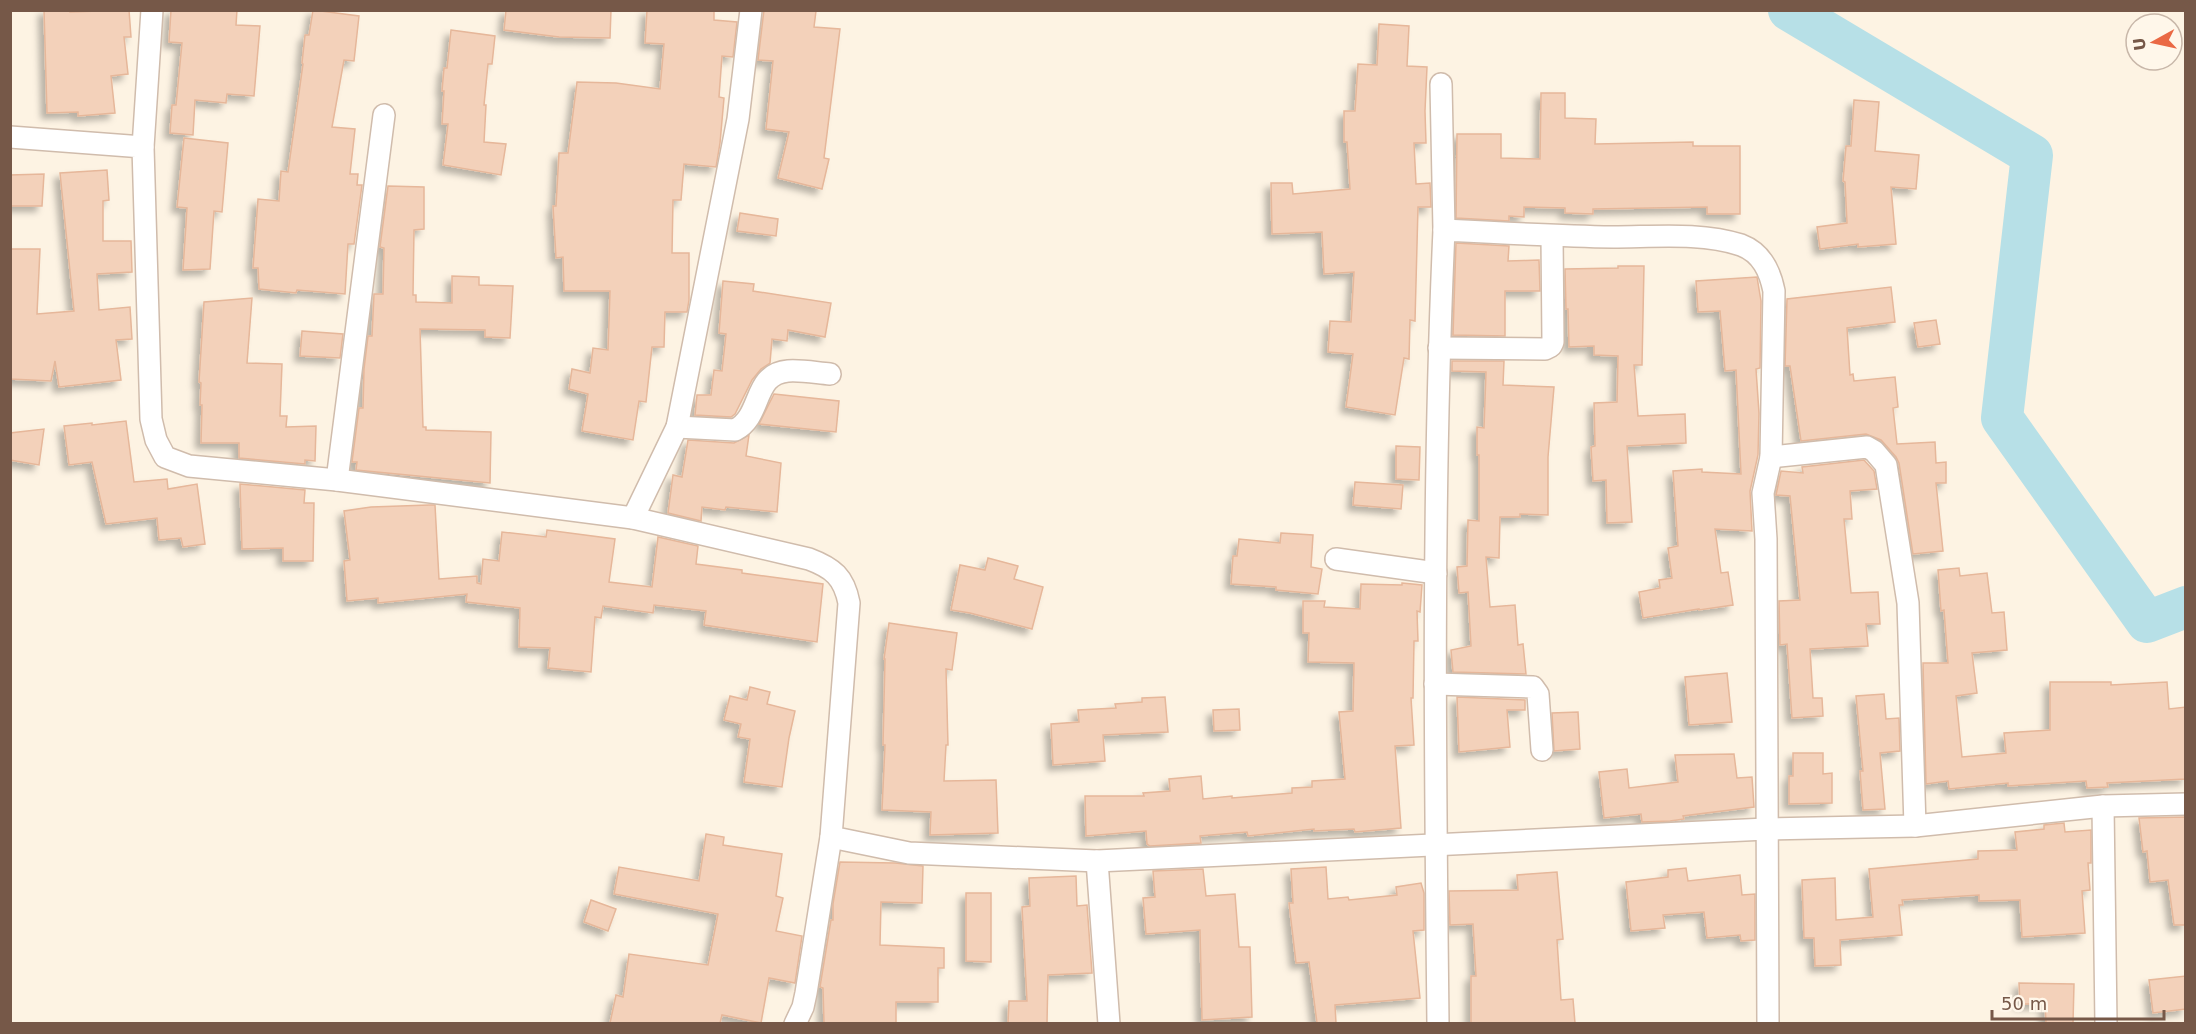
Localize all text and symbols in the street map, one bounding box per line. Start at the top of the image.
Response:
north arrow [2124,12,2184,72]
text: U [2129,36,2150,52]
scale bar [1992,983,2164,1021]
text: 50 m [2001,993,2047,1014]

